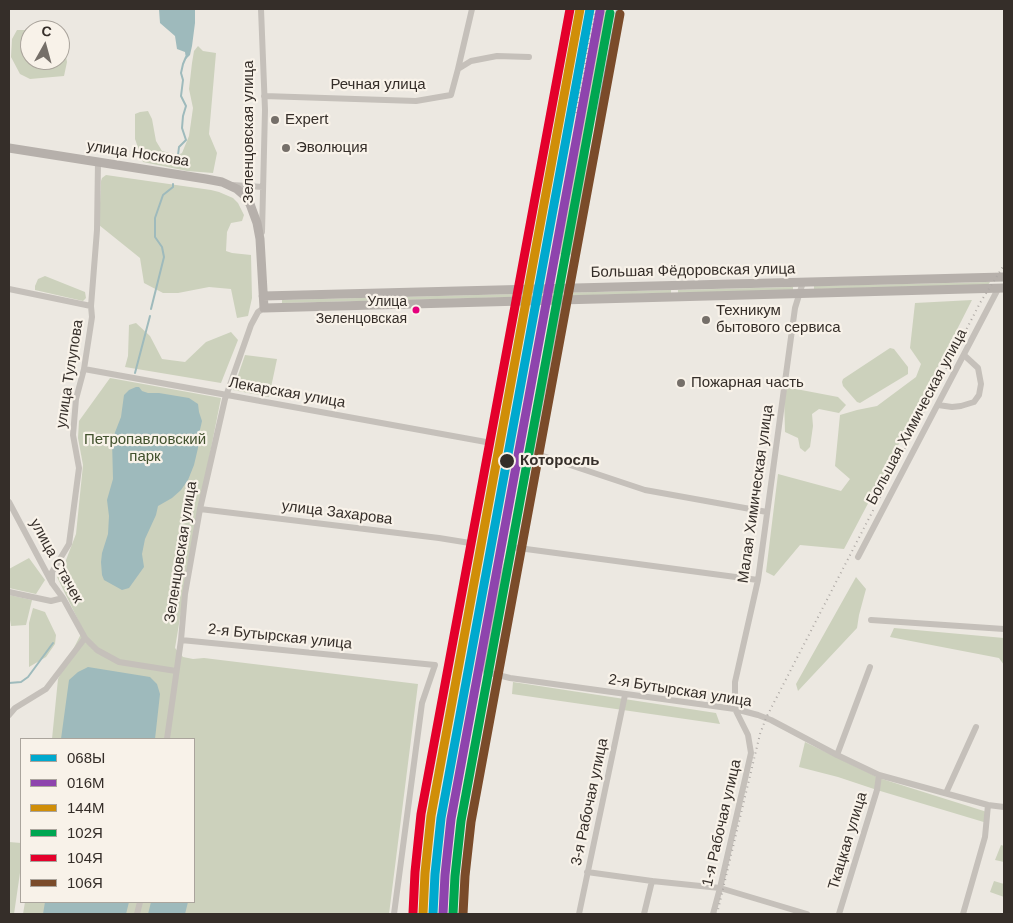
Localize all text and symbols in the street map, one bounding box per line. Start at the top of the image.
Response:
north arrow [20,20,70,70]
text: С [41,23,53,40]
street label: Зеленцовская улица [240,60,258,204]
street label: Речная улица [330,76,426,94]
place label: Expert [285,111,328,129]
marker: Expert [269,114,281,126]
street label: улица Носкова [86,137,190,171]
place label: Эволюция [296,139,368,157]
marker: Эволюция [280,142,292,154]
street label: Большая Фёдоровская улица [591,260,795,282]
place label: Улица Зеленцовская [316,294,407,326]
place label: Техникум бытового сервиса [716,302,841,337]
marker: Улица Зеленцовская [411,305,421,315]
marker: Техникум бытового сервиса [700,314,712,326]
street label: улица Тулупова [53,318,87,430]
street label: Большая Химическая улица [863,326,971,508]
street label: Лекарская улица [227,374,347,412]
place label: Пожарная часть [691,374,804,392]
marker: Пожарная часть [675,377,687,389]
street label: Малая Химическая улица [735,404,777,584]
park label: Петропавловский парк [84,431,206,466]
marker: Которосль [498,452,516,470]
place label: Которосль [520,452,599,470]
street label: Зеленцовская улица [161,480,201,624]
street label: улица Захарова [281,497,393,529]
street label: улица Стачек [25,516,87,606]
street label: 2-я Бутырская улица [207,620,353,654]
street label: 2-я Бутырская улица [607,671,753,711]
street label: 3-я Рабочая улица [568,737,612,867]
legend [20,738,195,903]
text: 068Ы [67,749,105,766]
street label: 1-я Рабочая улица [699,758,745,888]
text: 016М [67,774,105,791]
street label: Ткацкая улица [825,790,871,892]
text: 144М [67,799,105,816]
text: 102Я [67,824,103,841]
text: 104Я [67,849,103,866]
text: 106Я [67,874,103,891]

